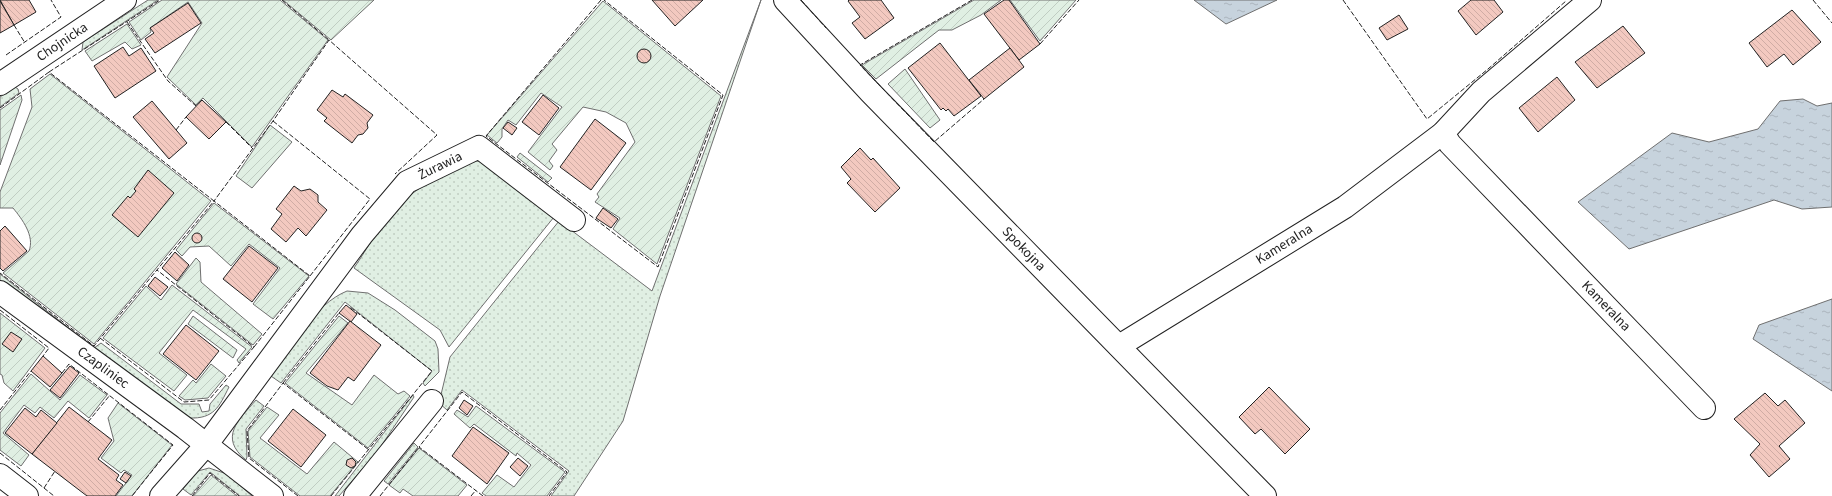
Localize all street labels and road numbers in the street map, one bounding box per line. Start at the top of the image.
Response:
street label: Chojnicka [33,18,92,67]
street label: Żurawia [415,147,466,185]
street label: Kameralna [1252,219,1317,270]
street label: Spokojna [997,222,1050,276]
street label: Kameralna [1577,276,1635,336]
street label: Czapliniec [73,342,134,394]

